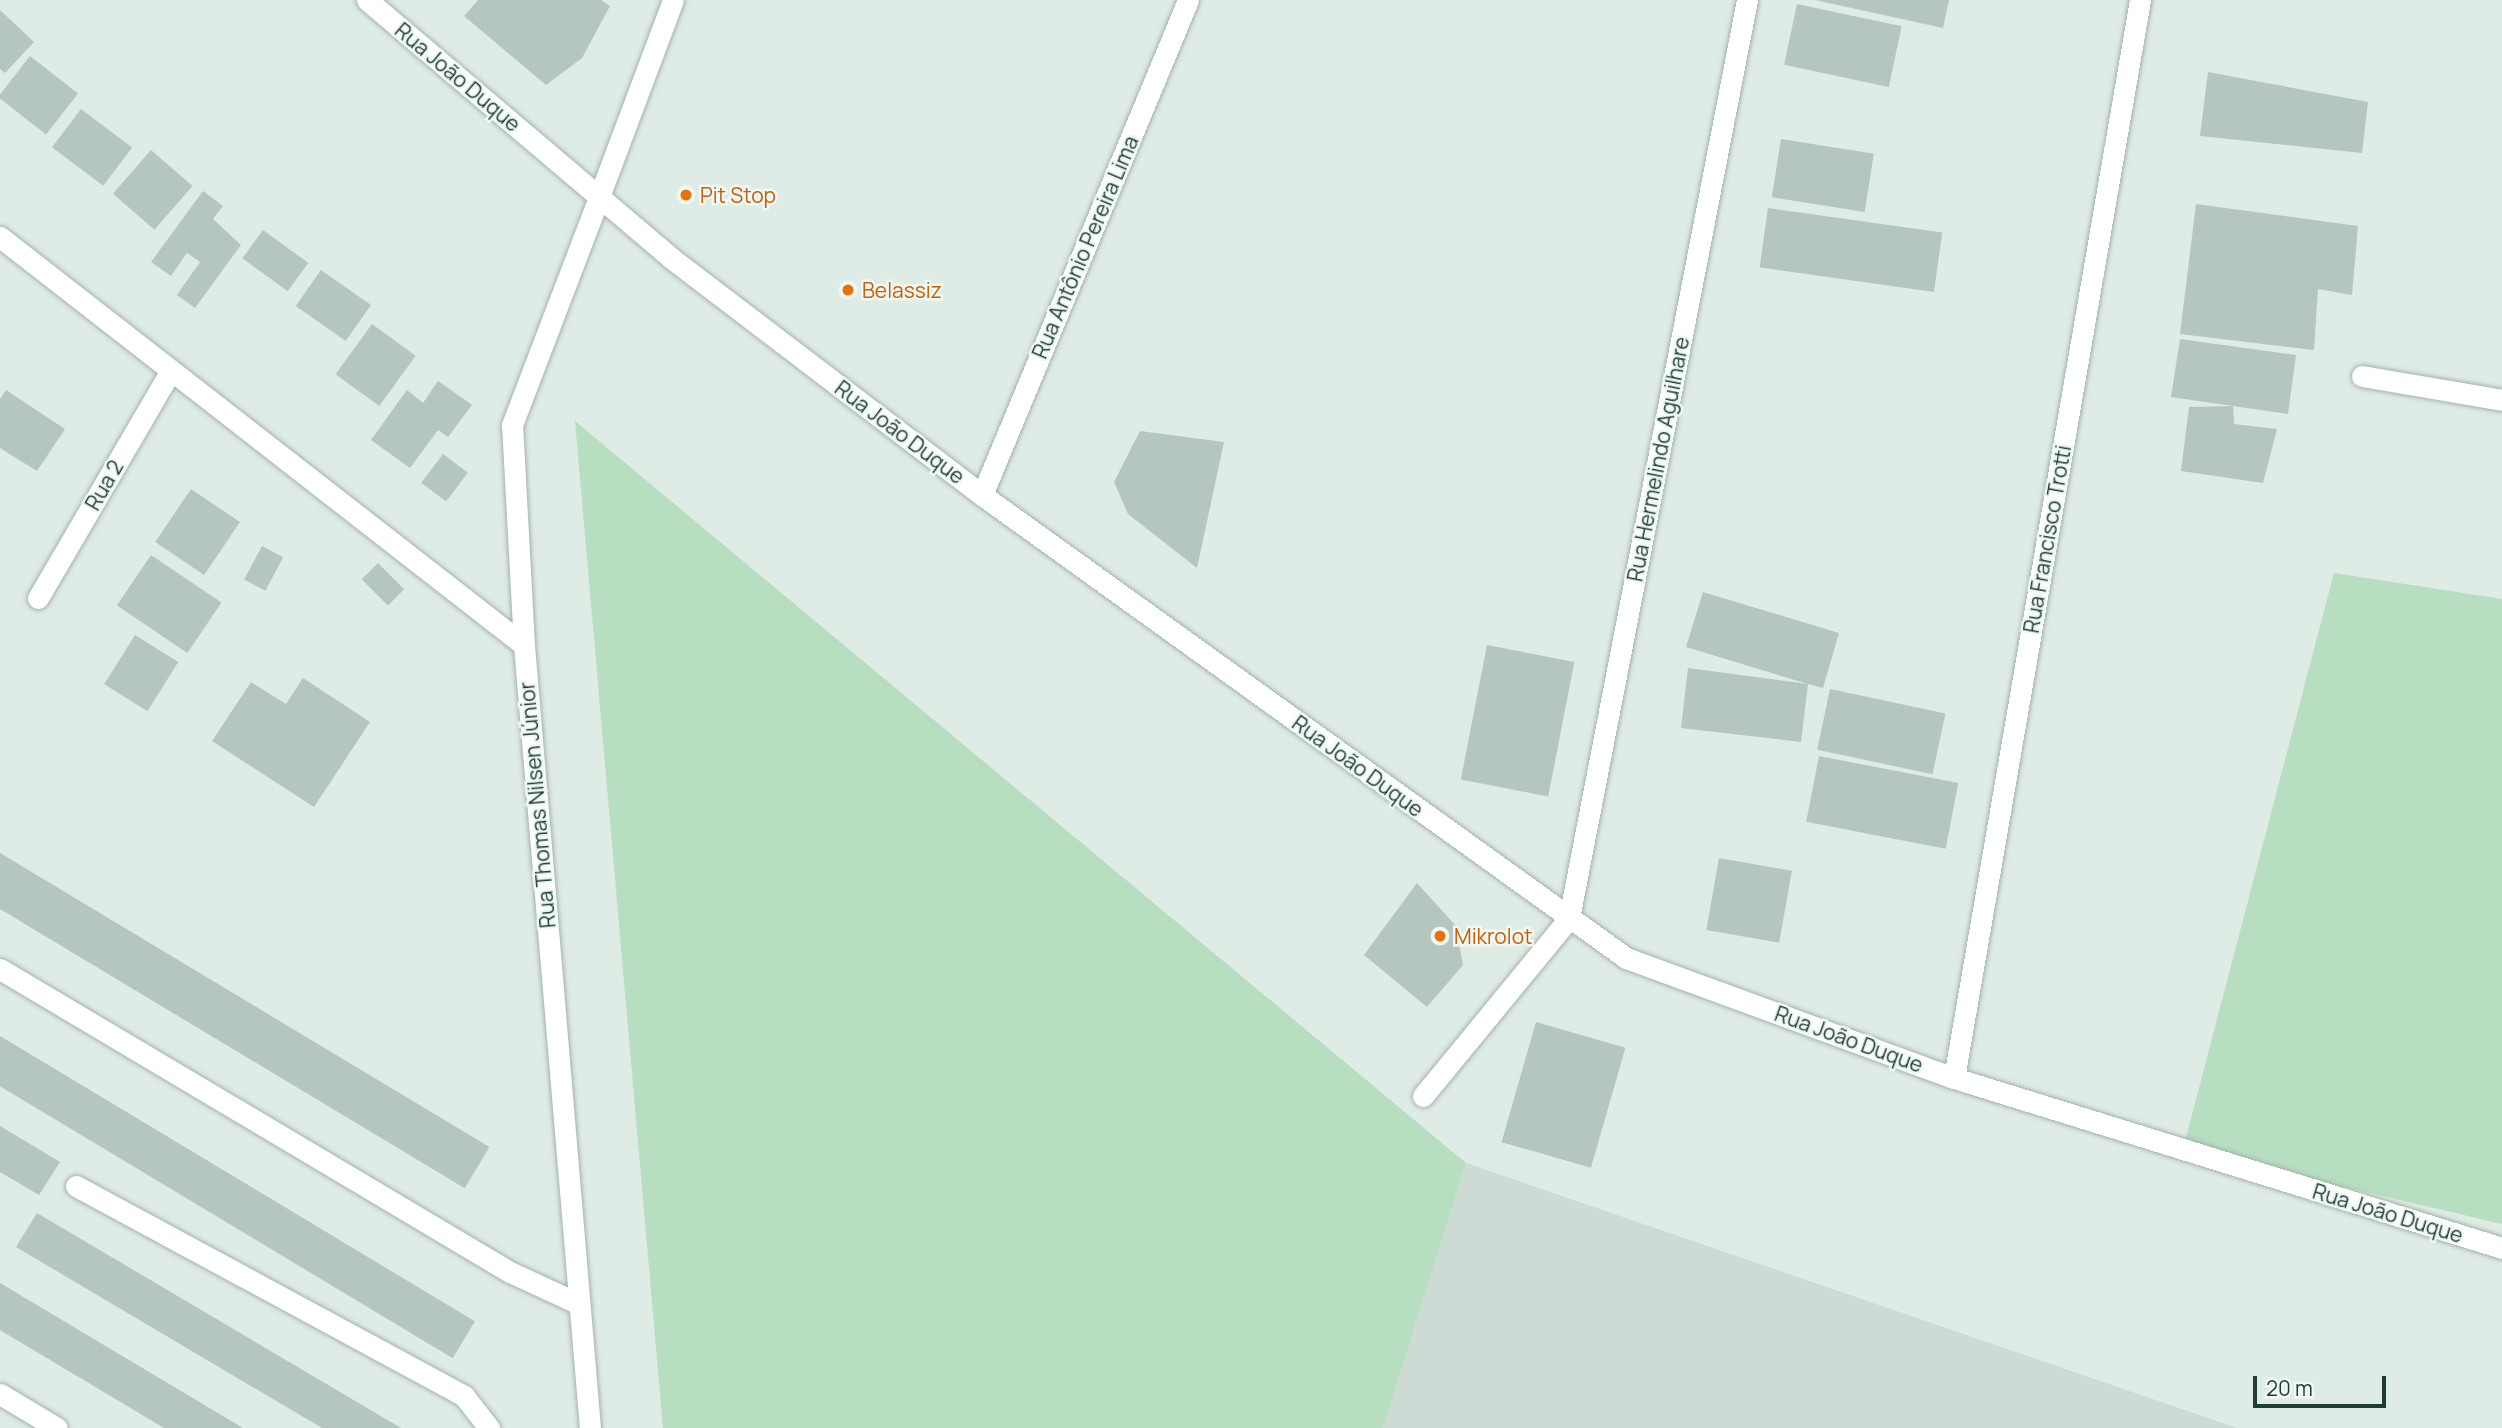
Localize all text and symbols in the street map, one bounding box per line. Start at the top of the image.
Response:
street label: Rua João Duque [390,17,526,137]
street label: Rua Antônio Pereira Lima [1027,132,1143,362]
place label: Pit Stop [700,182,776,208]
marker: Pit Stop [678,187,694,203]
place label: Belassiz [862,277,942,303]
marker: Belassiz [840,282,856,298]
street label: Rua Hermelindo Aguilhare [1622,334,1694,584]
street label: Rua João Duque [830,375,970,489]
street label: Rua Francisco Trotti [2018,443,2076,635]
street label: Rua 2 [80,456,128,514]
street label: Rua Thomas Nilsen Júnior [514,681,560,929]
street label: Rua João Duque [1288,710,1428,822]
place label: Mikrolot [1454,923,1532,949]
marker: Mikrolot [1432,928,1448,944]
street label: Rua João Duque [1771,1001,1927,1077]
street label: Rua João Duque [2310,1178,2466,1248]
scale bar [2257,1362,2390,1406]
text: 20 m [2266,1374,2313,1402]

